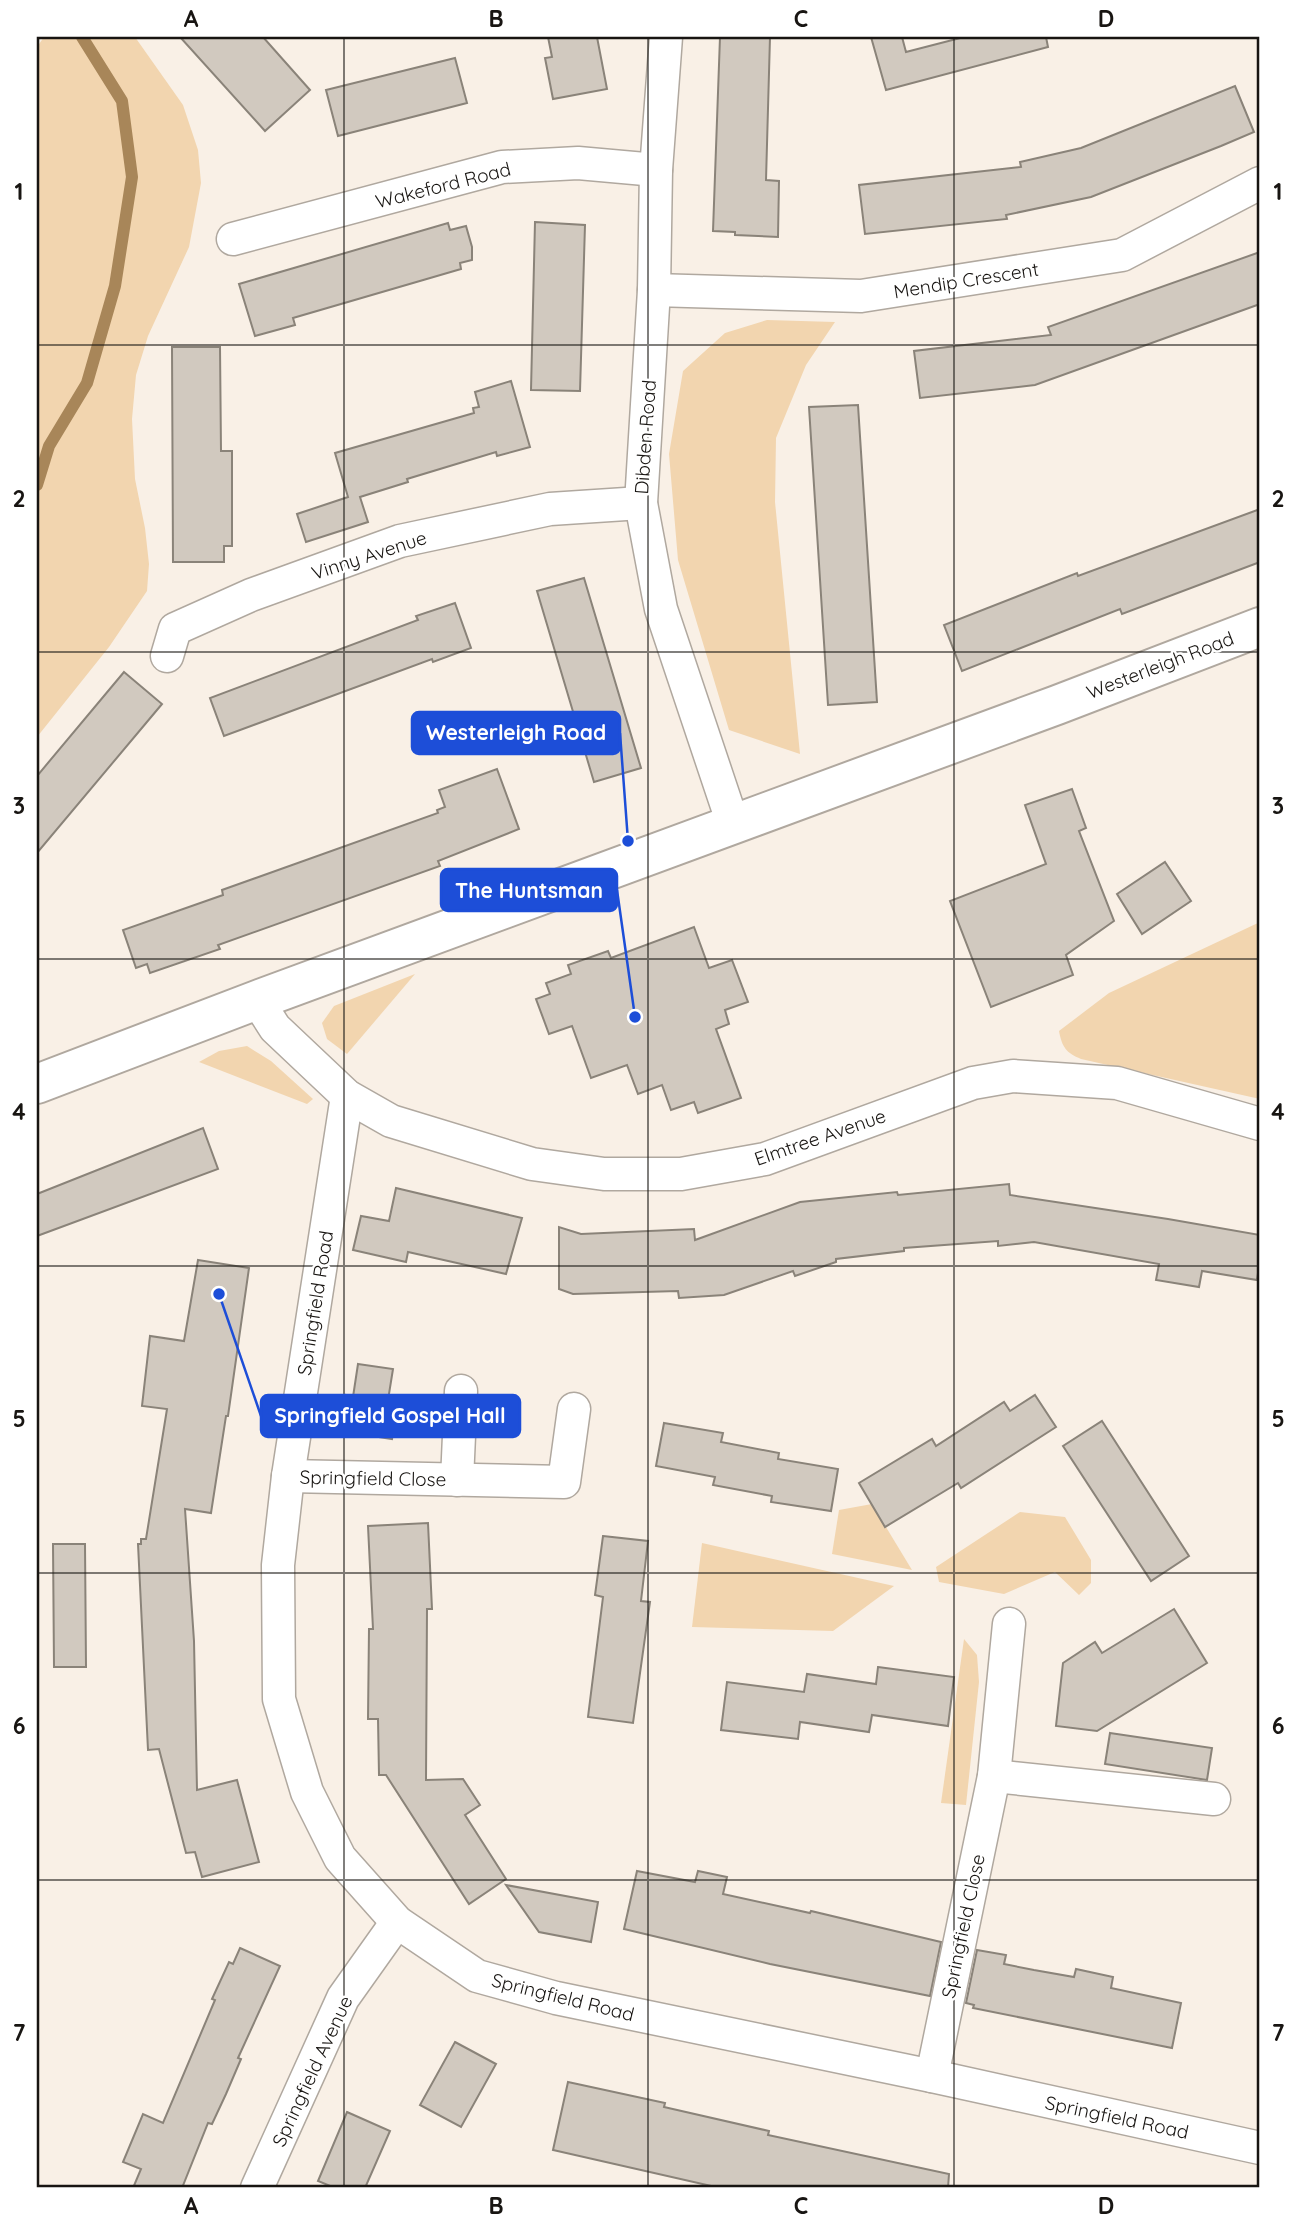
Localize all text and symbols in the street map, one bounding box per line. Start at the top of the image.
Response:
text: A [184,4,199,33]
text: B [488,4,504,33]
text: C [794,4,808,33]
text: D [1098,4,1114,33]
street label: Wakeford Road [373,157,513,213]
text: 1 [15,177,23,206]
text: 1 [1274,177,1282,206]
street label: Mendip Crescent [892,257,1040,303]
street label: Dibden Road [629,379,661,495]
text: 2 [12,484,26,513]
text: 2 [1271,484,1285,513]
street label: Vinny Avenue [308,525,430,585]
street label: Westerleigh Road [1083,626,1237,704]
callout: Westerleigh Road [412,712,620,754]
text: Westerleigh Road [426,719,606,745]
text: 3 [13,791,25,820]
text: 3 [1272,791,1284,820]
callout: The Huntsman [441,869,617,911]
text: The Huntsman [455,877,603,903]
text: 4 [12,1097,26,1126]
text: 4 [1271,1097,1285,1126]
street label: Elmtree Avenue [751,1103,889,1171]
street label: Springfield Road [292,1229,338,1377]
callout: Springfield Gospel Hall [261,1395,520,1437]
text: Springfield Gospel Hall [274,1402,506,1428]
text: 5 [12,1404,26,1433]
text: 5 [1271,1404,1285,1433]
street label: Springfield Close [299,1465,447,1491]
text: 6 [13,1711,25,1740]
text: 6 [1272,1711,1284,1740]
street label: Springfield Close [936,1852,990,2000]
street label: Springfield Road [489,1968,637,2026]
street label: Springfield Avenue [266,1992,358,2150]
text: 7 [13,2018,26,2047]
text: 7 [1272,2018,1285,2047]
street label: Springfield Road [1043,2090,1191,2144]
text: A [184,2191,199,2220]
text: B [488,2191,504,2220]
text: C [794,2191,808,2220]
text: D [1098,2191,1114,2220]

